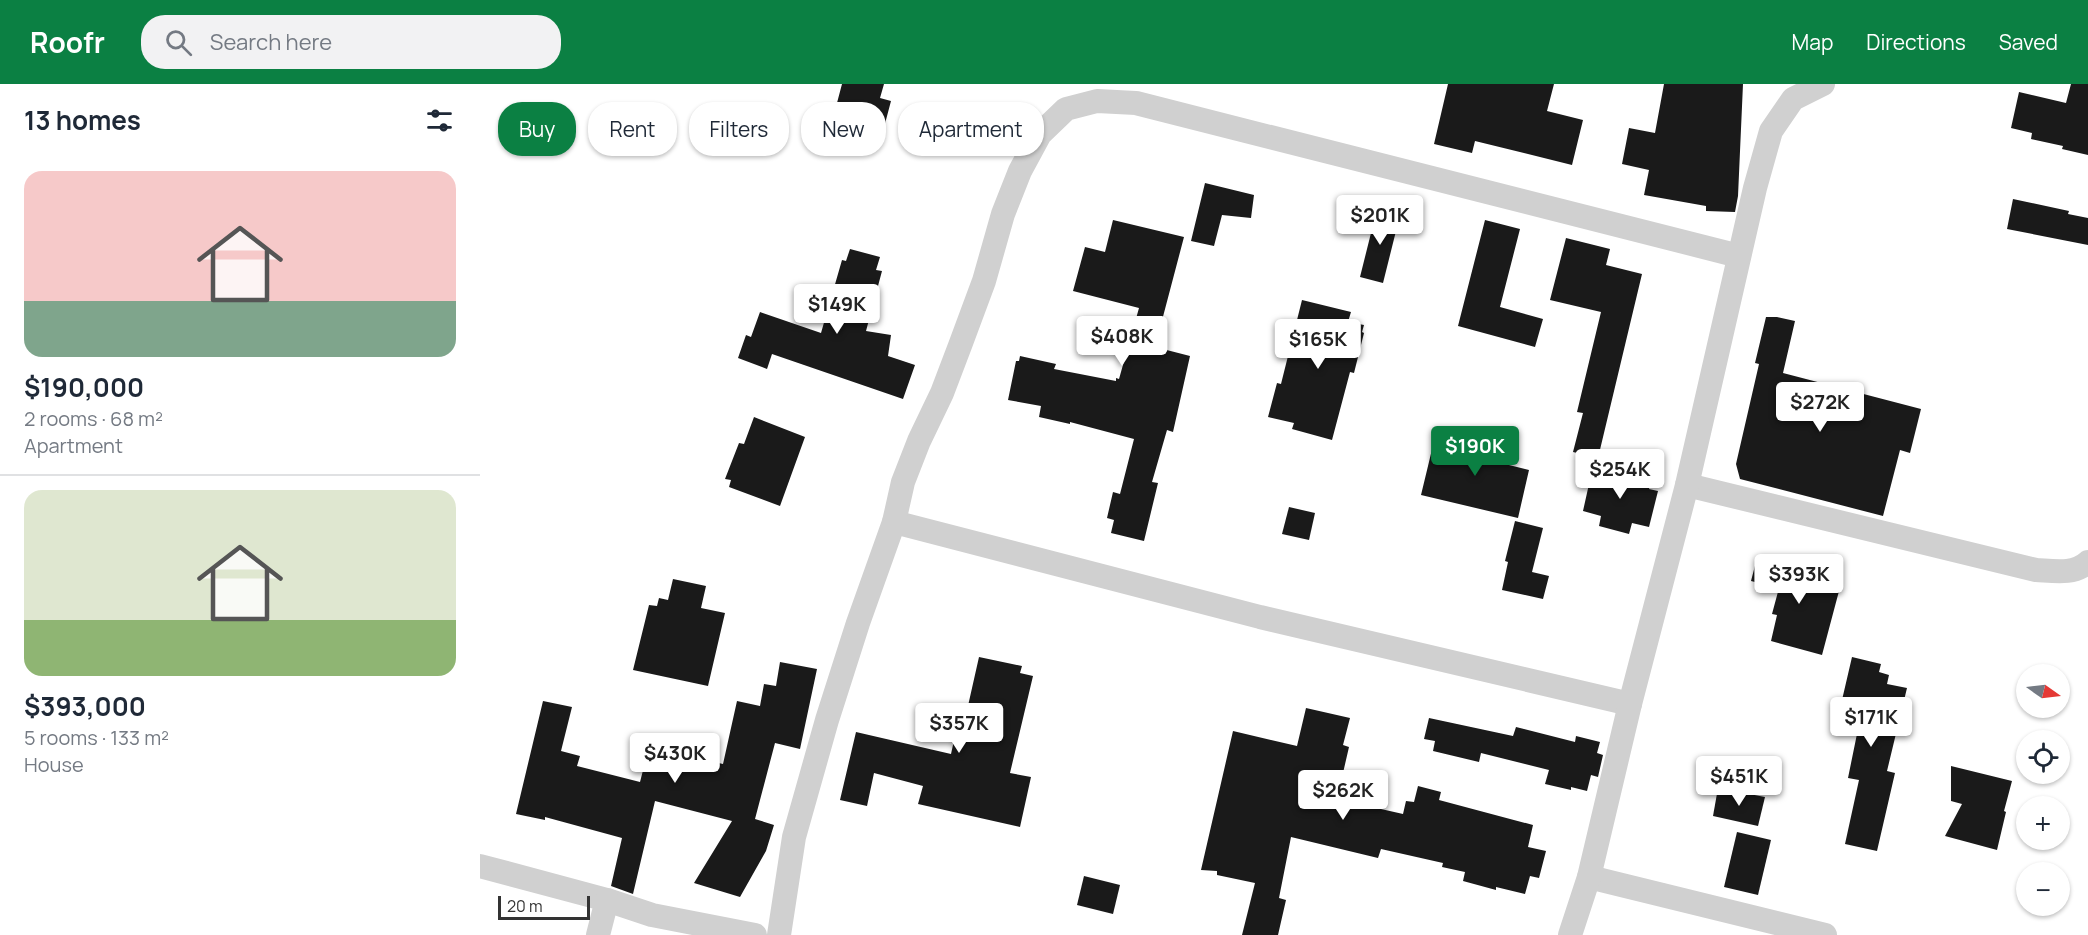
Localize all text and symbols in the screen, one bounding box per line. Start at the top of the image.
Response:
search box [141,15,561,69]
text: Roofr [30,23,105,61]
icon: search [162,26,195,59]
text: Search here [210,27,332,57]
text: Map [1792,28,1833,56]
text: Directions [1866,28,1966,56]
text: Saved [1999,28,2058,56]
text: 13 homes [24,102,141,138]
chip: Buy [498,102,576,156]
chip: Rent [588,102,677,156]
chip: Filters [689,102,789,156]
chip: New [801,102,886,156]
chip: Apartment [898,102,1044,156]
icon: filters [423,104,456,137]
pin: $201K [1338,195,1422,246]
text: $201K [1350,201,1410,228]
icon: home [186,210,294,318]
pin: $149K [795,284,879,335]
text: $149K [808,290,866,317]
pin: $408K [1080,316,1164,367]
pin: $165K [1276,319,1360,370]
text: $408K [1090,322,1154,349]
text: $165K [1289,325,1347,352]
text: $190,000 [24,369,144,405]
pin: $272K [1778,382,1862,433]
text: $272K [1790,388,1850,415]
text: 2 rooms · 68 m² [24,405,163,432]
pin: $190K [1433,426,1517,477]
text: Apartment [24,432,123,459]
text: $190K [1445,432,1505,459]
pin: $254K [1578,449,1662,500]
text: $254K [1589,455,1651,482]
icon: home [186,529,294,637]
pin: $393K [1757,554,1841,605]
text: $393K [1768,560,1830,587]
north arrow [2016,664,2070,718]
map controls [2016,664,2070,916]
text: $393,000 [24,688,146,724]
pin: $171K [1829,697,1913,748]
pin: $357K [917,703,1001,754]
text: $171K [1844,703,1898,730]
text: $357K [929,709,989,736]
text: 5 rooms · 133 m² [24,724,169,751]
button: locate [2016,730,2070,784]
pin: $430K [633,733,717,784]
text: $430K [644,739,706,766]
text: House [24,751,84,778]
pin: $451K [1697,756,1781,807]
text: $451K [1710,762,1768,789]
pin: $262K [1301,770,1385,821]
text: $262K [1312,776,1374,803]
button: + [2016,796,2070,850]
button: − [2016,862,2070,916]
scale bar [498,893,590,920]
text: 20 m [507,895,543,917]

